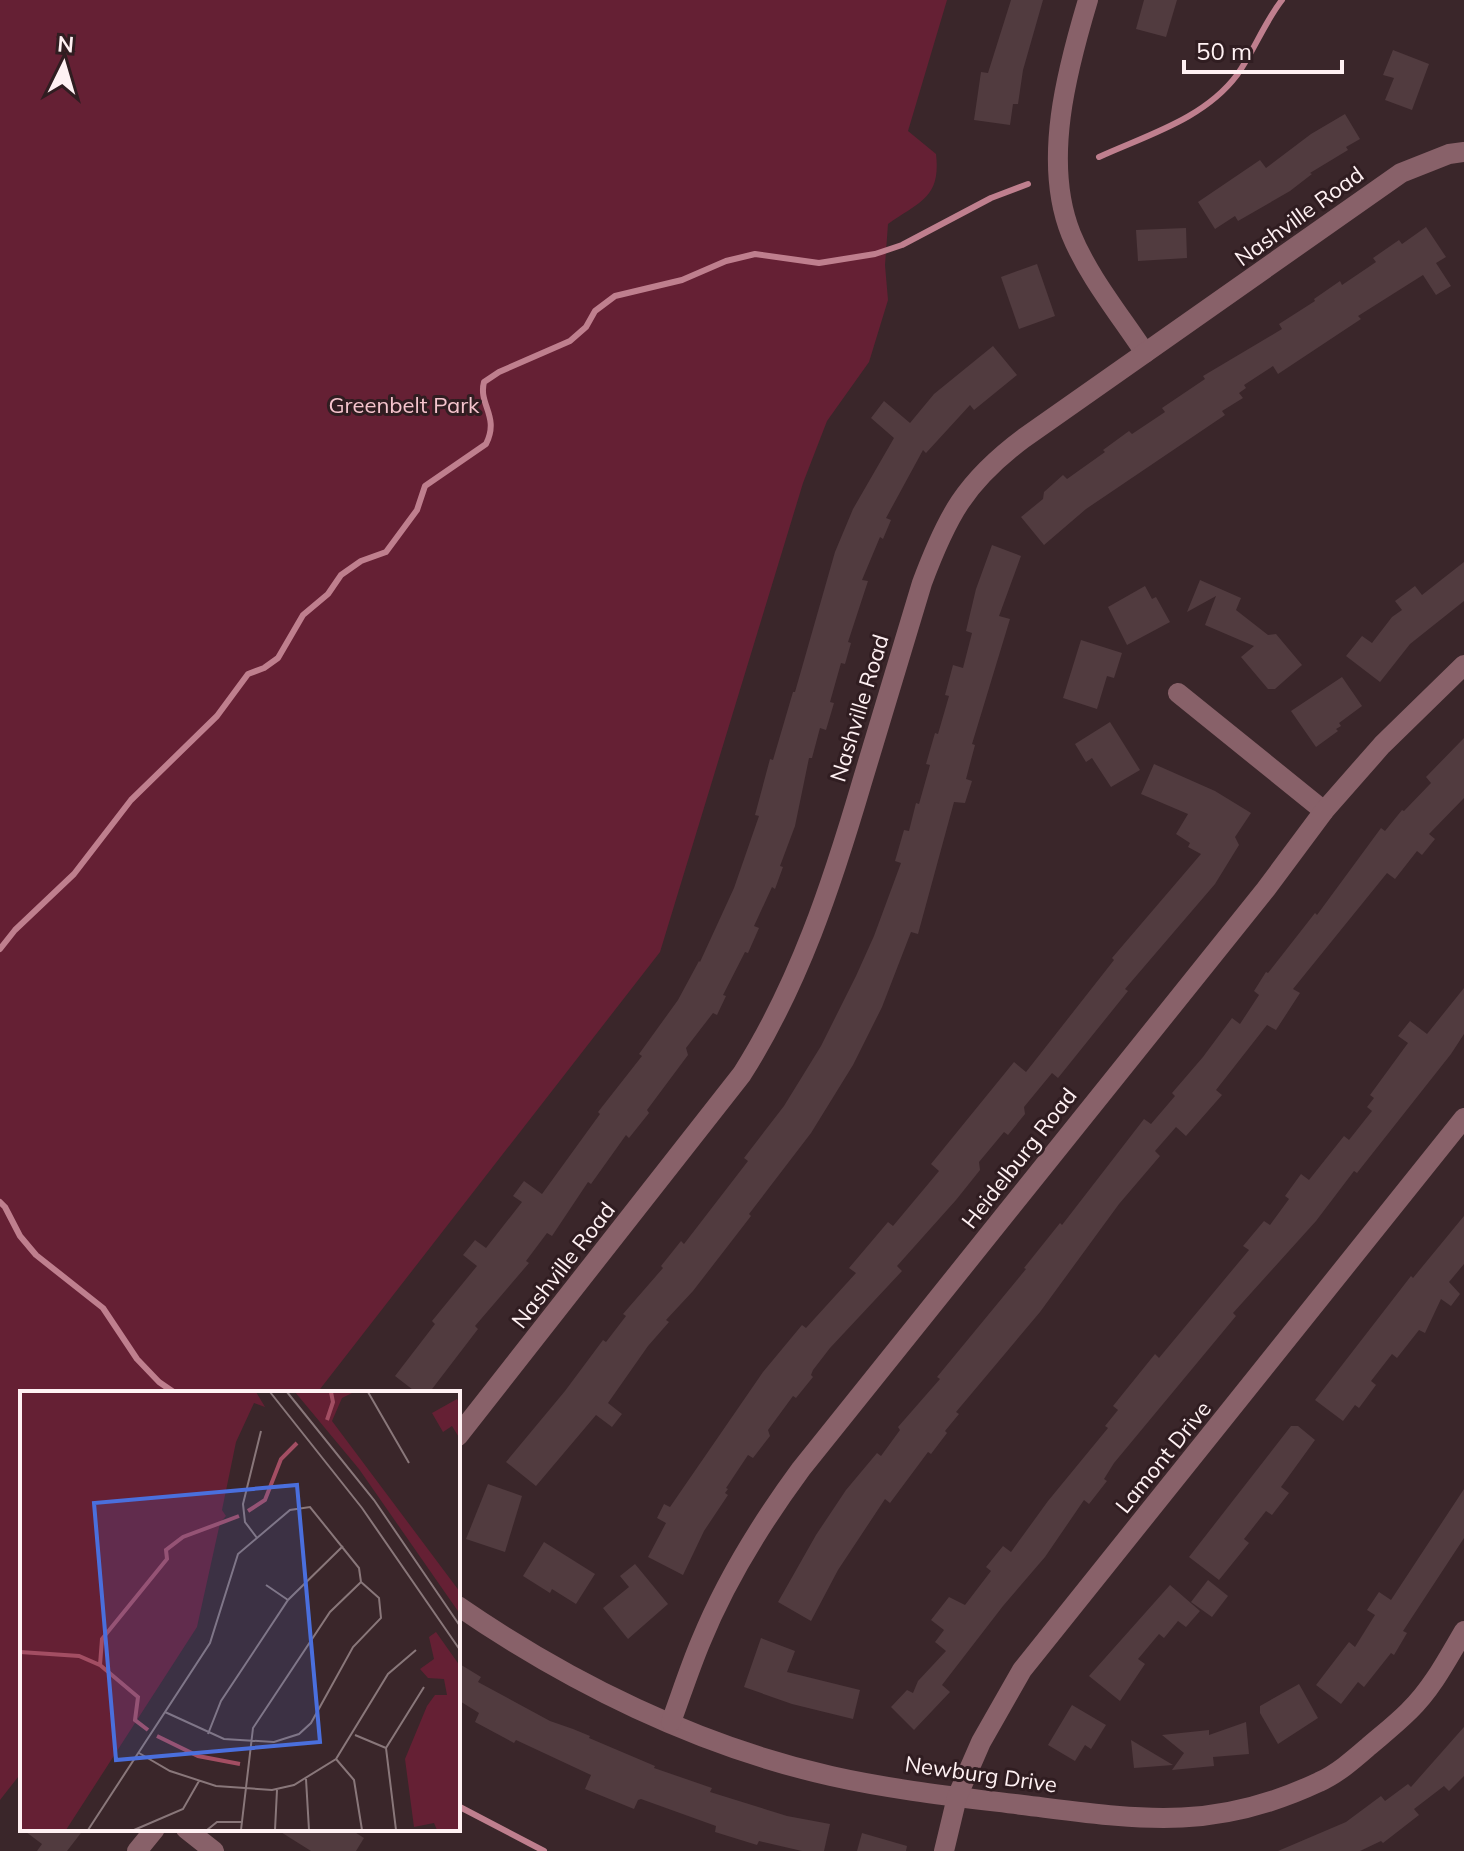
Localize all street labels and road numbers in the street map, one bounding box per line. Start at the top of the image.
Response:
street label: Nashville Road [1229,160,1369,272]
street label: Nashville Road [823,631,895,785]
street label: Heidelburg Road [955,1082,1083,1234]
street label: Nashville Road [505,1196,621,1334]
street label: Lamont Drive [1109,1395,1217,1519]
street label: Newburg Drive [903,1749,1059,1799]

